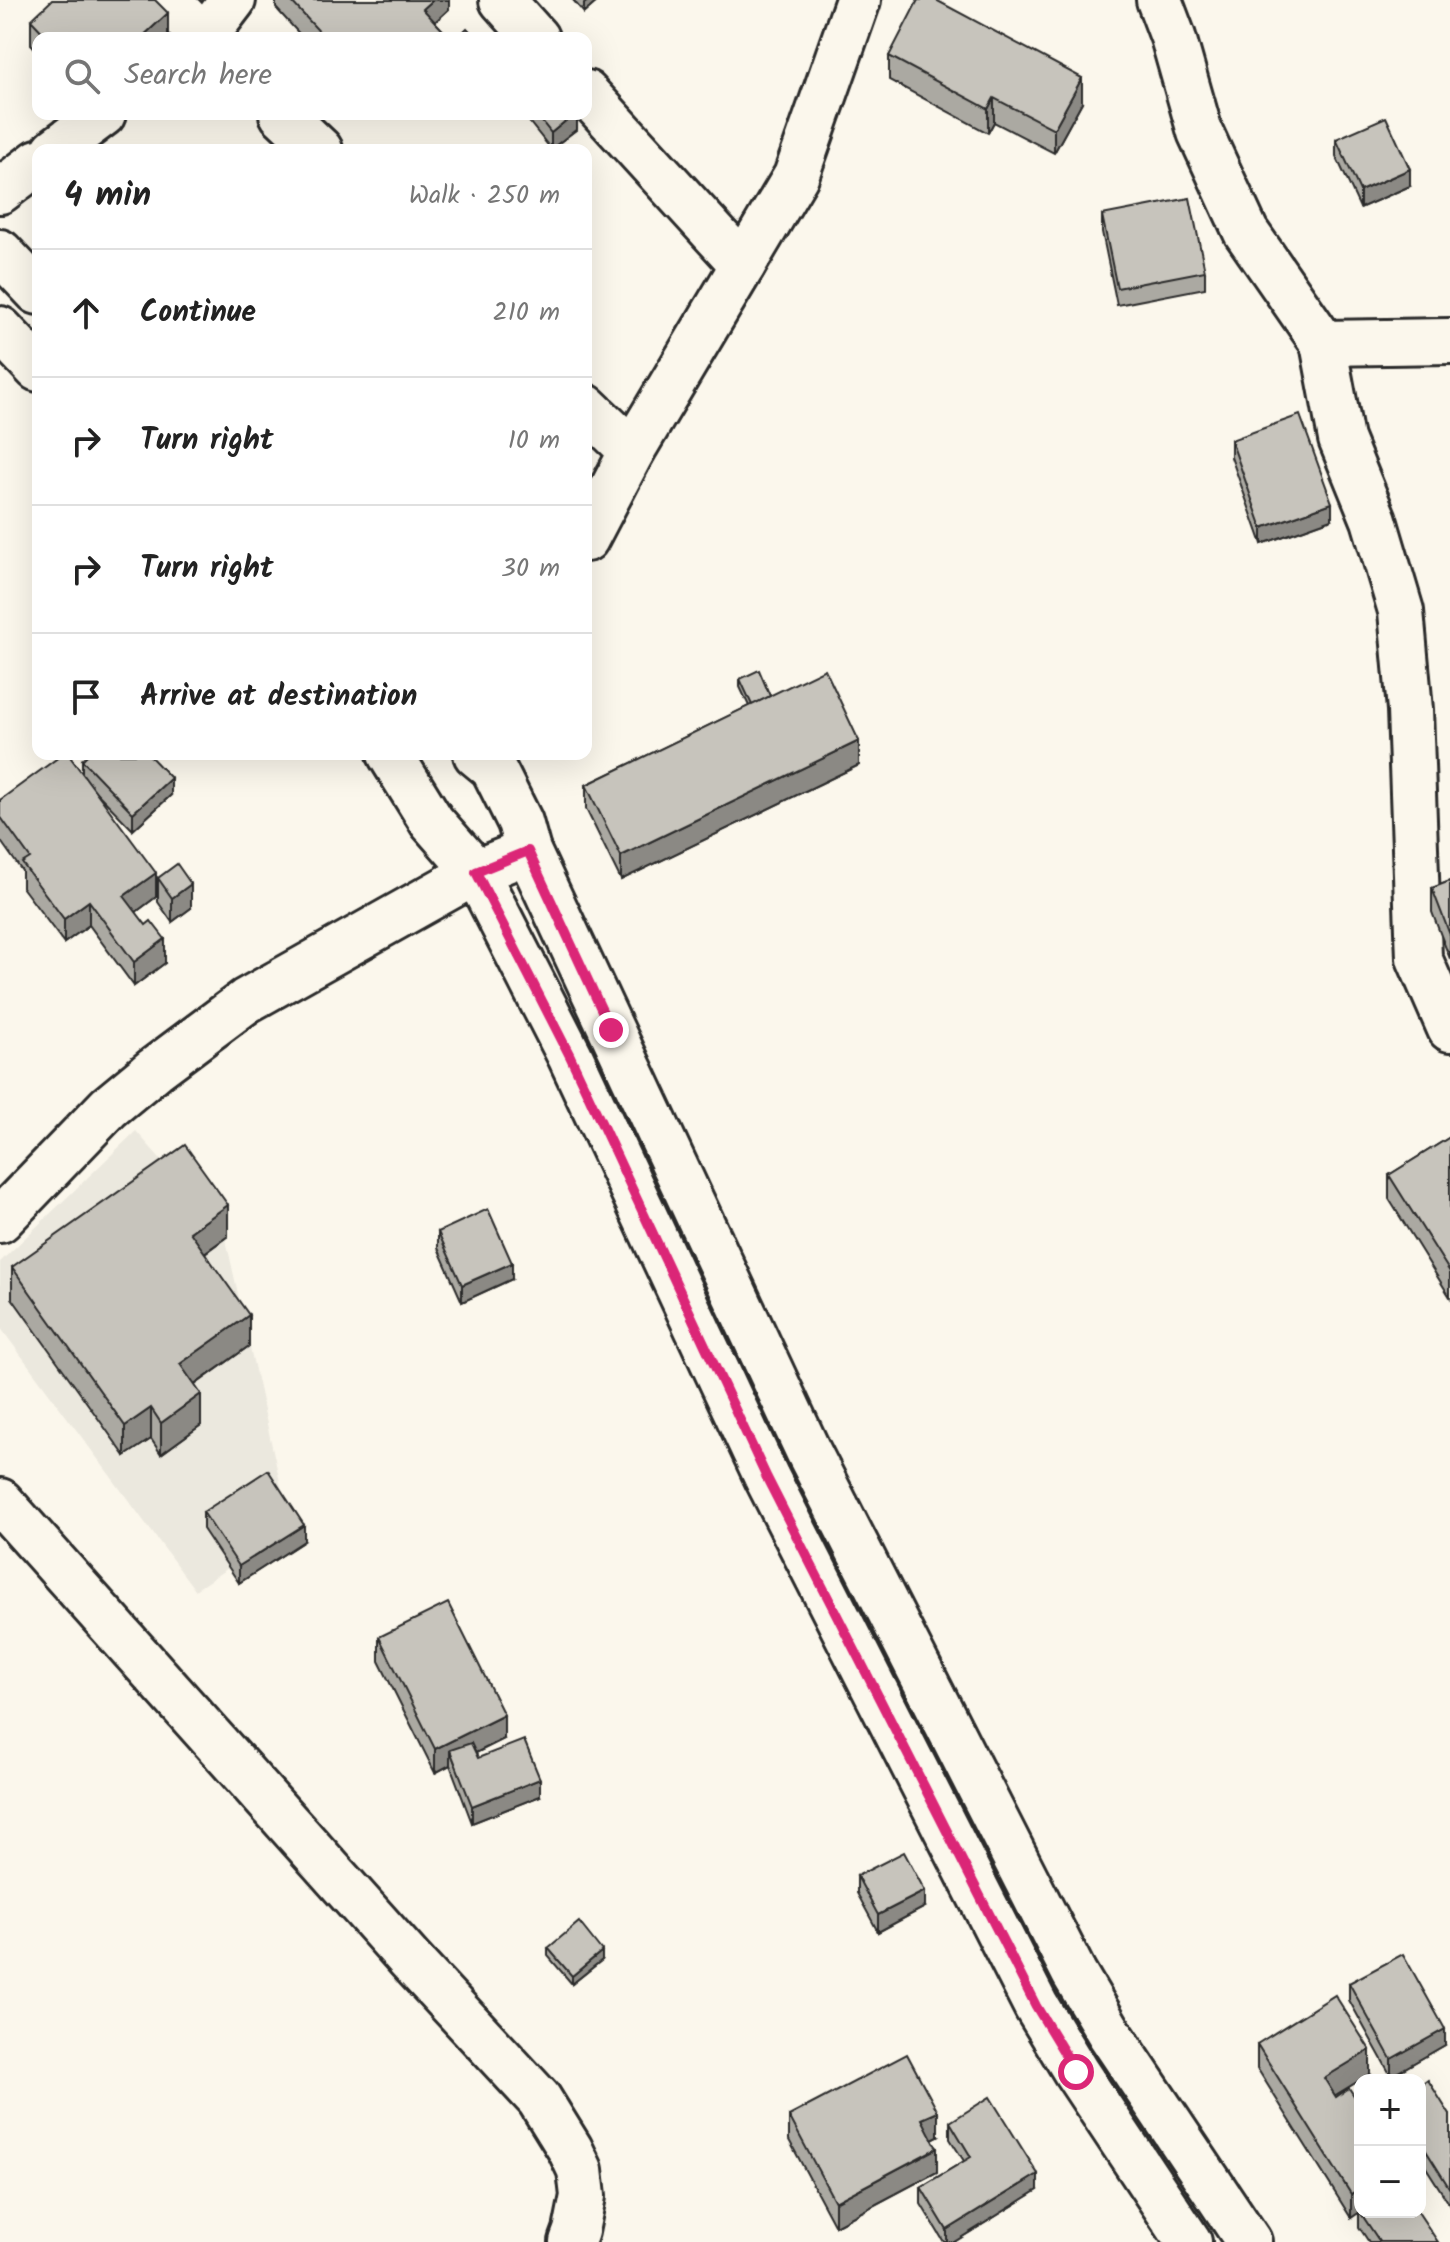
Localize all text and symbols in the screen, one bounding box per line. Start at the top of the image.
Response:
search box [32,32,592,120]
text: Search here [124,52,272,100]
icon: search [60,54,104,98]
text: 4 min [64,169,151,223]
text: Walk · 250 m [409,175,560,217]
text: Continue [140,289,256,337]
icon: ahead [64,291,108,335]
text: 210 m [493,292,560,334]
text: Turn right [140,417,273,465]
icon: right [64,419,108,463]
text: 10 m [508,420,560,462]
text: Turn right [140,545,273,593]
icon: right [64,547,108,591]
text: 30 m [501,548,560,590]
text: Arrive at destination [140,673,417,721]
icon: arrive [64,675,108,719]
route end [593,1012,629,1048]
route start [1058,2054,1094,2090]
map controls [1354,2074,1426,2218]
button: + [1354,2074,1426,2146]
button: − [1354,2146,1426,2218]

